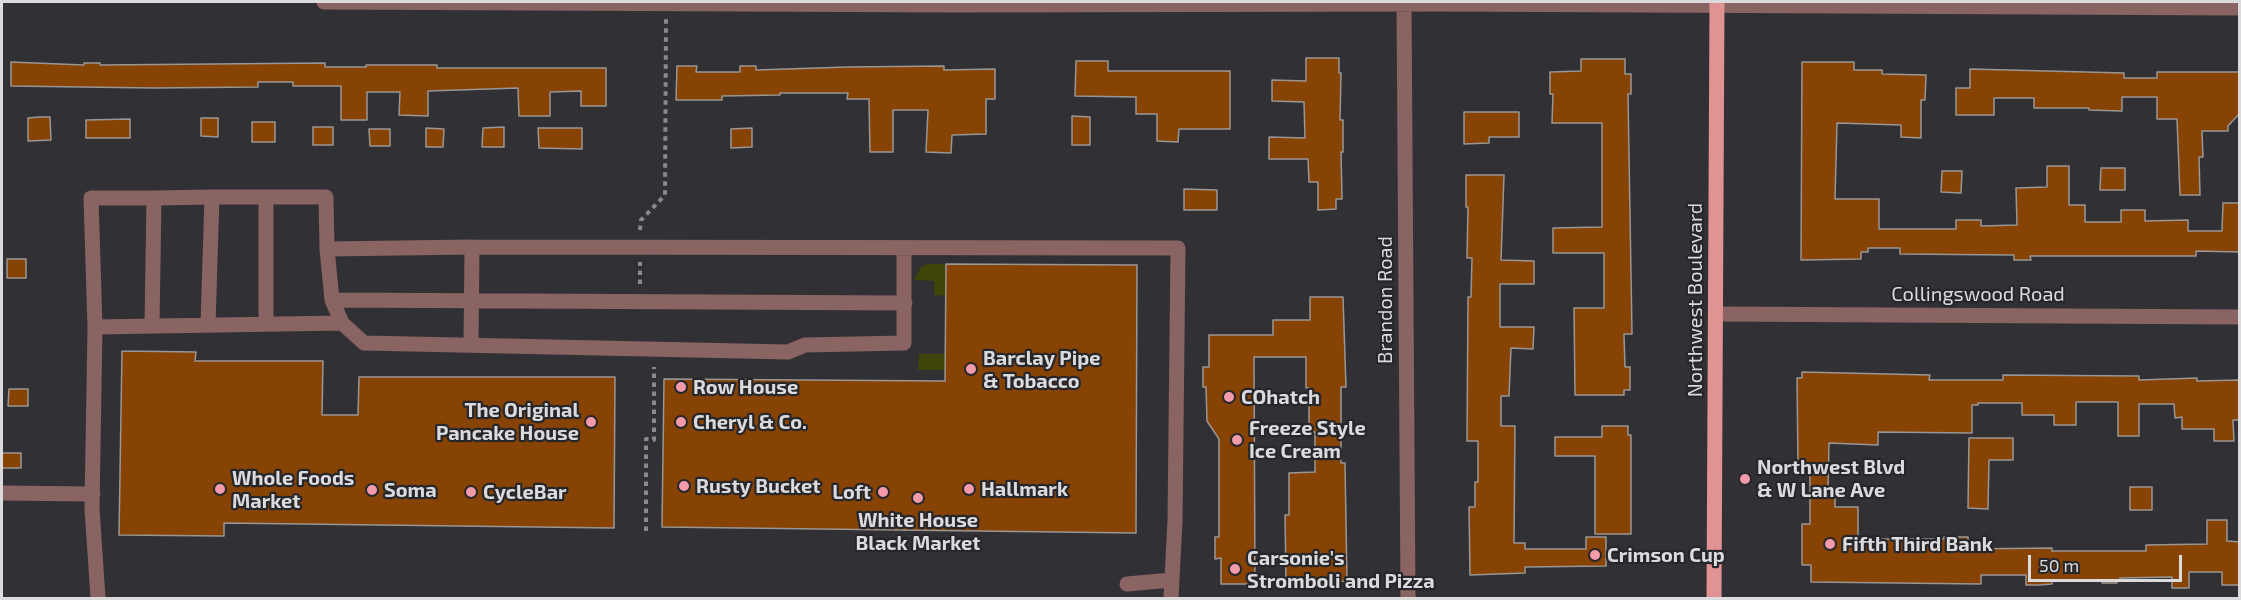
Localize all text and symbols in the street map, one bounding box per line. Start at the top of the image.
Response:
street label: Northwest Boulevard [1683,203,1707,397]
street label: Brandon Road [1373,236,1397,364]
street label: Collingswood Road [1891,282,2065,306]
place label: Barclay Pipe & Tobacco [983,346,1100,393]
marker: Barclay Pipe & Tobacco [964,362,978,376]
place label: Row House [693,375,798,399]
marker: Row House [674,380,688,394]
place label: COhatch [1241,385,1320,409]
marker: COhatch [1222,390,1236,404]
place label: The Original Pancake House [436,398,579,445]
place label: Cheryl & Co. [693,410,807,434]
marker: The Original Pancake House [584,415,598,429]
marker: Cheryl & Co. [674,415,688,429]
place label: Freeze Style Ice Cream [1249,416,1366,463]
marker: Freeze Style Ice Cream [1230,433,1244,447]
place label: Northwest Blvd & W Lane Ave [1757,455,1905,502]
place label: Whole Foods Market [232,466,354,513]
marker: Northwest Blvd & W Lane Ave [1738,472,1752,486]
place label: Rusty Bucket [696,474,820,498]
place label: Hallmark [981,477,1068,501]
place label: Soma [384,478,437,502]
marker: Rusty Bucket [677,479,691,493]
place label: CycleBar [483,480,567,504]
place label: Loft [832,480,871,504]
marker: Whole Foods Market [213,482,227,496]
marker: Hallmark [962,482,976,496]
marker: Soma [365,483,379,497]
marker: CycleBar [464,485,478,499]
marker: Loft [876,485,890,499]
marker: White House Black Market [911,491,925,505]
place label: White House Black Market [856,508,980,555]
place label: Fifth Third Bank [1842,532,1993,556]
marker: Fifth Third Bank [1823,537,1837,551]
place label: Crimson Cup [1607,543,1725,567]
scale bar [2031,543,2186,581]
place label: Carsonie's Stromboli and Pizza [1247,546,1435,593]
marker: Crimson Cup [1588,548,1602,562]
text: 50 m [2039,554,2079,576]
marker: Carsonie's Stromboli and Pizza [1228,562,1242,576]

